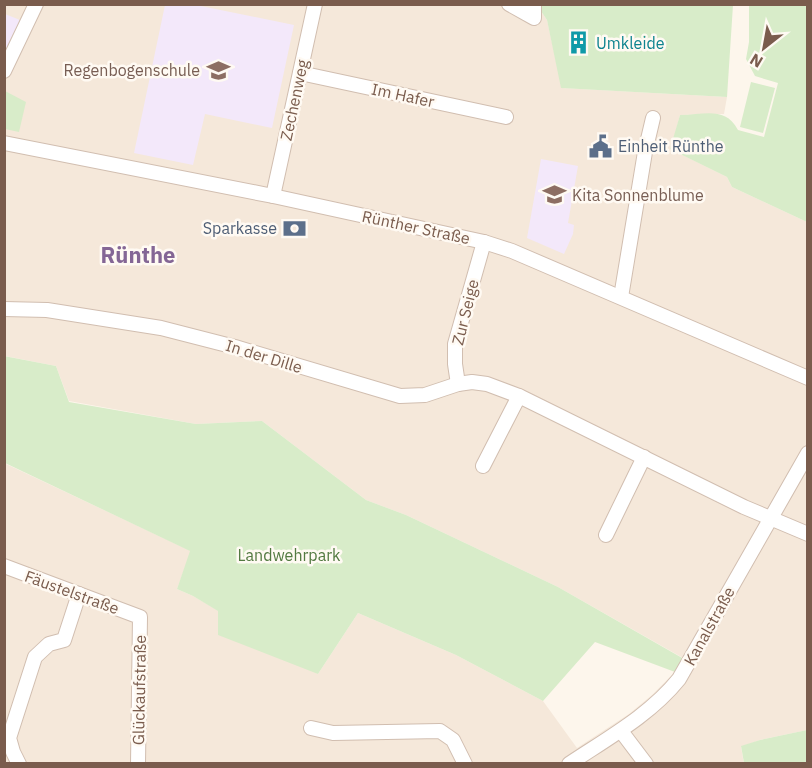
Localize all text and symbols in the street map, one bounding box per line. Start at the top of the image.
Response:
north arrow [734,18,794,78]
building icon: Umkleide [565,30,591,56]
place label: Umkleide [596,33,665,53]
text: N [746,49,766,72]
school or university icon: Regenbogenschule [205,57,231,83]
street label: Zechenweg [276,57,312,142]
place label: Regenbogenschule [63,60,200,80]
street label: Im Hafer [370,79,436,111]
public building icon: Einheit Rünthe [587,133,613,159]
place label: Einheit Rünthe [618,136,724,156]
school or university icon: Kita Sonnenblume [541,182,567,208]
place label: Kita Sonnenblume [572,185,704,205]
street label: Rünther Straße [360,206,472,248]
bank icon: Sparkasse [282,215,308,241]
place label: Sparkasse [203,218,277,238]
district label: Rünthe [101,240,175,269]
street label: Zur Seige [447,277,483,347]
street label: In der Dille [223,335,305,377]
park label: Landwehrpark [238,545,341,565]
street label: Fäustelstraße [22,566,122,618]
street label: Kanalstraße [679,583,739,669]
street label: Glückaufstraße [128,634,150,745]

